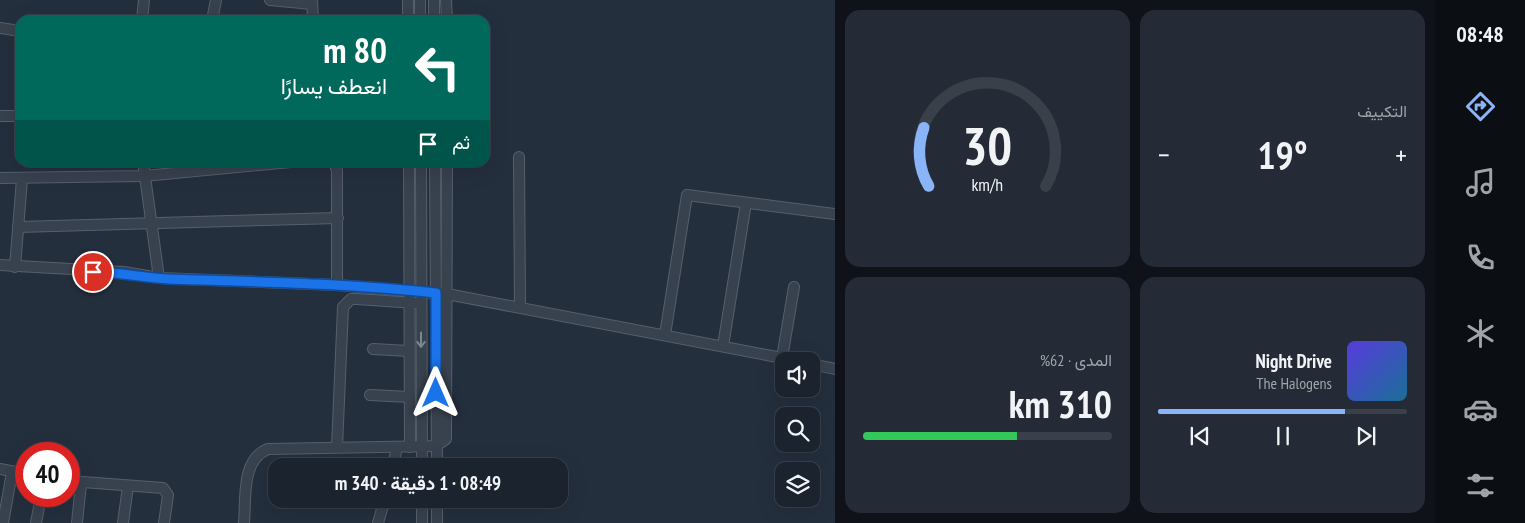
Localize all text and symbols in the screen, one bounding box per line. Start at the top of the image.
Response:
text: 08:48 [1456,20,1504,48]
text: 80 m [323,27,387,73]
icon: left [405,35,470,100]
text: انعطف يسارًا [281,72,387,100]
icon: directions [1463,89,1498,124]
text: التكييف [1357,101,1407,121]
text: 30 [963,112,1012,179]
icon: arrive [414,130,442,158]
text: ثم [452,130,470,154]
text: 19° [1257,130,1308,179]
text: − [1158,136,1170,173]
text: + [1395,136,1407,173]
icon: music [1463,165,1498,200]
text: km/h [972,173,1003,196]
icon: phone [1463,240,1498,275]
pin [72,251,114,293]
icon: arrive [79,258,107,286]
icon: climate [1463,316,1498,351]
one-way arrow [416,332,426,348]
text: Night Drive [1255,349,1332,373]
text: المدى · 62% [1040,350,1112,370]
map controls [775,352,820,507]
button: sound [775,352,820,397]
position arrow [409,366,461,418]
text: The Halogens [1256,373,1332,393]
text: 310 km [1009,379,1112,428]
icon: car [1463,392,1498,427]
button: search [775,407,820,452]
icon: previous [1186,422,1214,450]
icon: pause [1269,422,1297,450]
icon: next [1352,422,1380,450]
speed limit sign: 40 [15,442,80,507]
button: layers [775,462,820,507]
icon: filters [1463,468,1498,503]
text: 08:49 · 1 دقيقة · 340 m [335,471,501,495]

